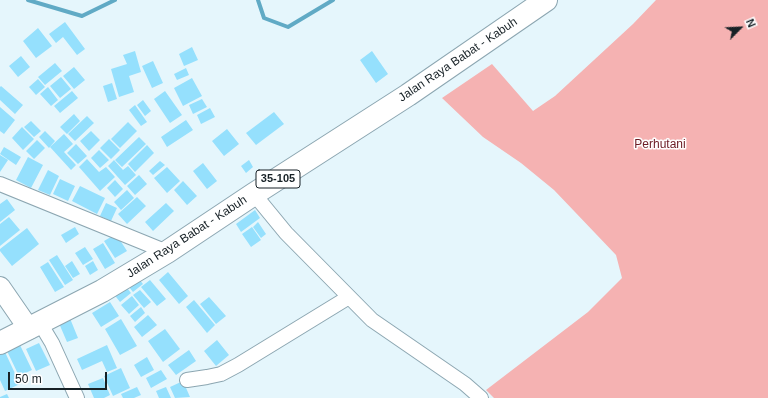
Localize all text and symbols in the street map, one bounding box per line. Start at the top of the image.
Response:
north arrow [720,8,760,48]
street label: Jalan Raya Babat - Kabuh [396,15,520,105]
text: N [744,17,758,29]
park label: Perhutani [634,138,686,152]
road number: 35-105 [256,170,300,188]
street label: Jalan Raya Babat - Kabuh [124,193,250,281]
scale bar [10,364,109,390]
text: 50 m [15,372,42,386]

